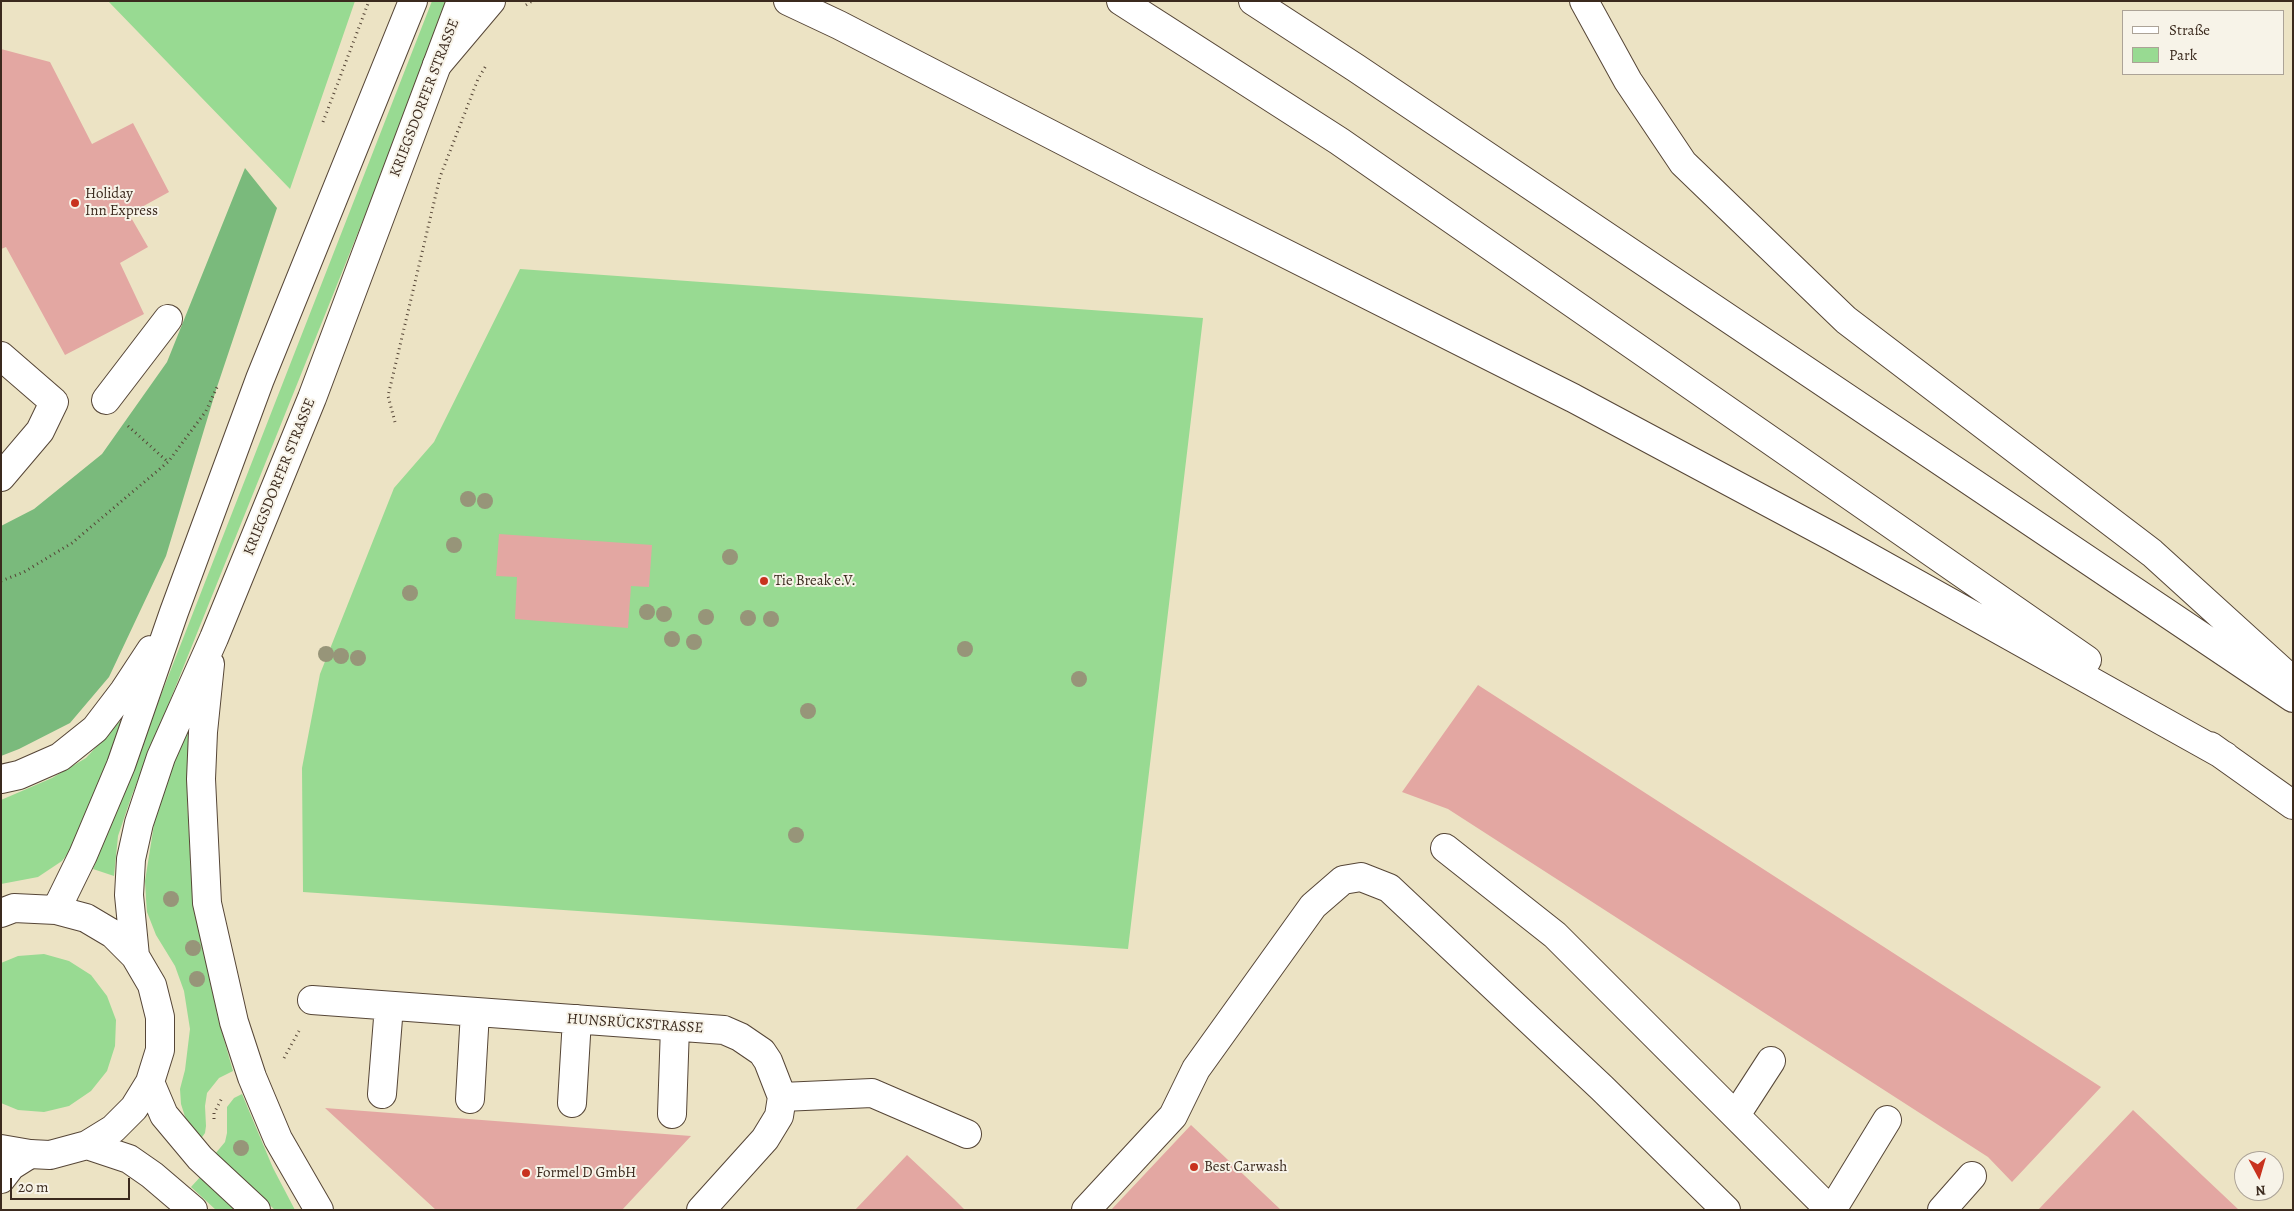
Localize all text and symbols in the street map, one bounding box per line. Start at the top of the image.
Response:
legend [2122,10,2284,75]
street label: KRIEGSDORFER STRASSE [386,16,464,180]
text: Straße [2169,20,2210,40]
text: Park [2169,45,2197,65]
place label: Holiday Inn Express [85,185,158,220]
marker: Holiday Inn Express [69,197,81,209]
street label: KRIEGSDORFER STRASSE [240,396,320,558]
place label: Tie Break e.V. [774,572,856,590]
marker: Tie Break e.V. [758,575,770,587]
street label: HUNSRÜCKSTRASSE [566,1010,704,1038]
north arrow [2234,1151,2284,1201]
place label: Best Carwash [1204,1158,1287,1176]
marker: Best Carwash [1188,1161,1200,1173]
place label: Formel D GmbH [536,1164,636,1182]
marker: Formel D GmbH [520,1167,532,1179]
scale bar [12,1168,132,1200]
text: 20 m [18,1177,49,1197]
text: N [2254,1180,2267,1200]

